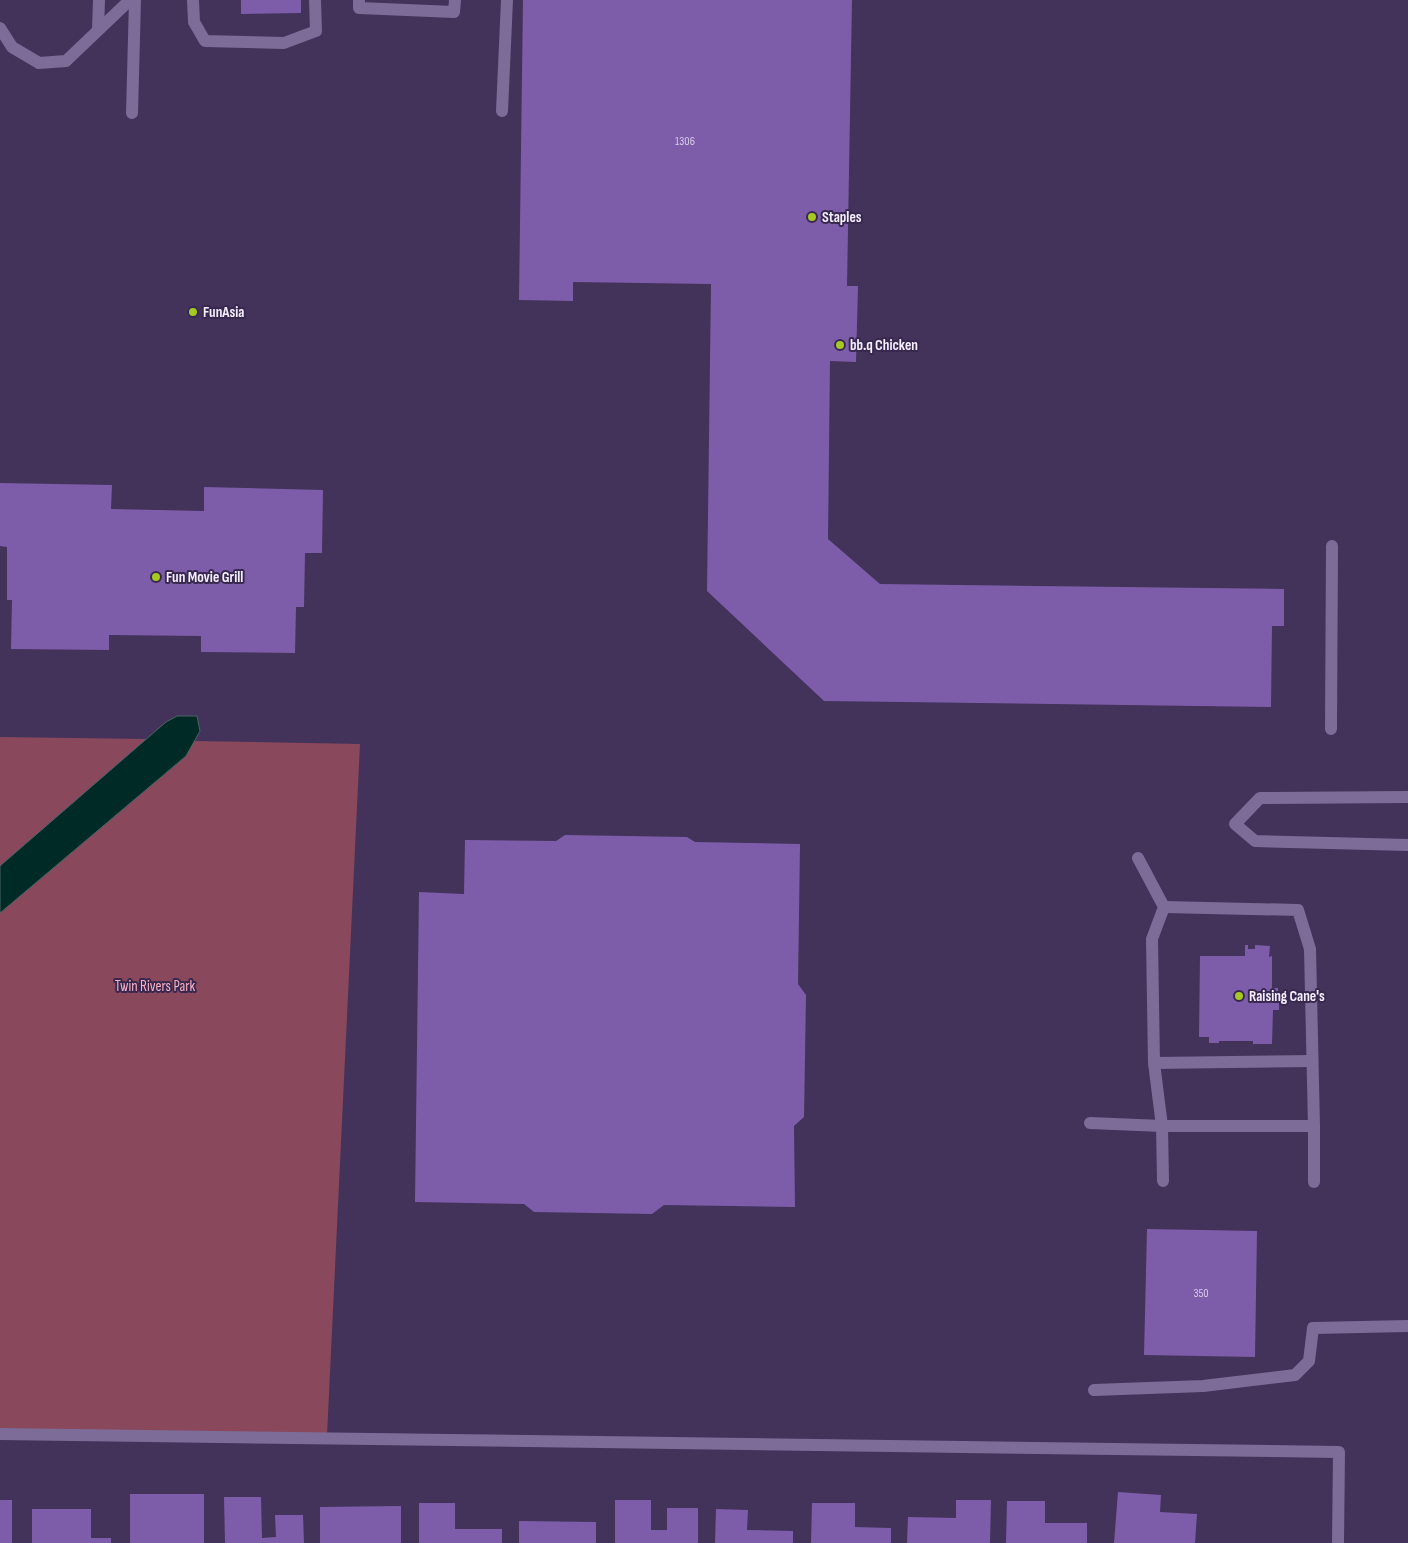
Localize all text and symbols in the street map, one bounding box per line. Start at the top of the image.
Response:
house number: 1306 [675,134,695,149]
place label: Staples [822,208,862,227]
marker: Staples [806,211,818,223]
place label: FunAsia [203,303,244,322]
marker: FunAsia [187,306,199,318]
place label: bb.q Chicken [850,336,918,355]
marker: bb.q Chicken [834,339,846,351]
place label: Fun Movie Grill [166,568,243,587]
marker: Fun Movie Grill [150,571,162,583]
park label: Twin Rivers Park [115,977,196,996]
place label: Raising Cane's [1249,987,1325,1006]
marker: Raising Cane's [1233,990,1245,1002]
house number: 350 [1193,1286,1209,1301]

